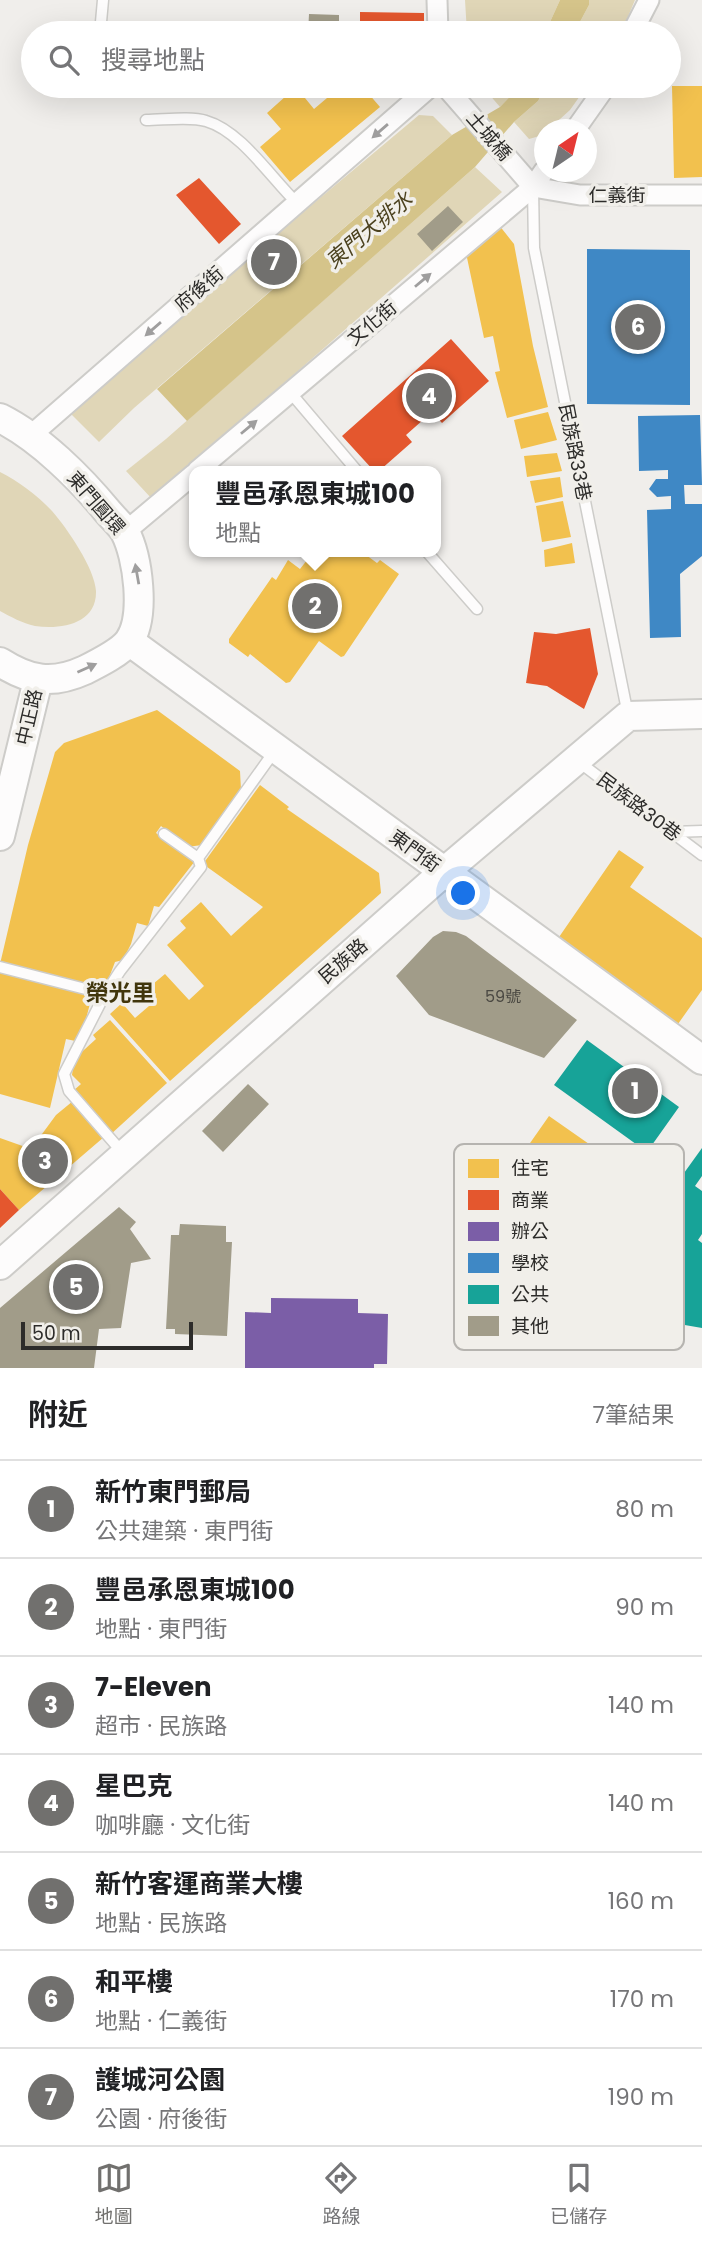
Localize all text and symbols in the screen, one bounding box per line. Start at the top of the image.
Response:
search box [21,21,681,98]
icon: search [45,41,83,79]
text: 搜尋地點 [101,42,205,78]
street label: 土城橋 [460,106,518,166]
north arrow [534,119,597,182]
one-way arrow [371,123,389,139]
street label: 仁義街 [588,182,646,209]
water label: 東門大排水 [319,185,419,275]
pin: 7 [251,236,297,288]
street label: 府後街 [169,260,229,318]
one-way arrow [414,273,431,288]
street label: 文化街 [341,294,403,352]
pin: 6 [615,301,661,353]
one-way arrow [145,321,162,336]
pin: 4 [406,370,452,422]
street label: 民族路33巷 [552,401,598,503]
one-way arrow [240,419,258,435]
street label: 東門圓環 [61,465,131,541]
popup [189,466,441,557]
text: 豐邑承恩東城100 [215,476,415,512]
text: 地點 [215,517,261,549]
one-way arrow [131,563,142,585]
pin: 2 [292,580,338,632]
one-way arrow [77,663,98,674]
street label: 中正路 [9,686,49,748]
street label: 民族路30巷 [591,766,687,848]
street label: 東門街 [384,823,446,879]
your location [446,876,480,910]
street label: 民族路 [313,932,373,990]
district label: 榮光里 [86,977,155,1009]
house number: 59號 [485,985,521,1008]
pin: 1 [612,1065,658,1117]
pin: 3 [22,1135,68,1187]
legend [454,1144,684,1350]
text: 住宅 [511,1155,549,1182]
text: 商業 [511,1187,549,1214]
text: 辦公 [511,1218,549,1245]
text: 學校 [511,1250,549,1277]
pin: 5 [53,1261,99,1313]
text: 公共 [511,1281,549,1308]
text: 其他 [511,1313,549,1340]
scale bar [21,1319,192,1351]
text: 50 m [32,1320,81,1347]
text: 附近 [28,1393,88,1436]
text: 7筆結果 [592,1399,674,1431]
text: 新竹東門郵局 [95,1474,251,1510]
text: 1 [47,1493,55,1525]
text: 80 m [615,1493,674,1525]
text: 公共建築 · 東門街 [95,1515,273,1547]
text: 豐邑承恩東城100 [95,1572,295,1608]
text: 2 [44,1591,58,1623]
text: 90 m [615,1591,674,1623]
text: 地點 · 東門街 [95,1613,227,1645]
text: 7-Eleven [95,1669,212,1705]
text: 3 [44,1689,58,1721]
text: 140 m [608,1689,674,1721]
text: 超市 · 民族路 [95,1710,227,1742]
text: 星巴克 [95,1768,173,1804]
text: 4 [43,1787,59,1819]
text: 140 m [608,1787,674,1819]
text: 咖啡廳 · 文化街 [95,1809,250,1841]
text: 新竹客運商業大樓 [95,1866,303,1902]
text: 5 [44,1885,58,1917]
text: 160 m [608,1885,674,1917]
text: 地點 · 民族路 [95,1907,227,1939]
text: 和平樓 [95,1964,173,2000]
text: 6 [44,1983,58,2015]
text: 170 m [610,1983,674,2015]
text: 地點 · 仁義街 [95,2005,227,2037]
text: 護城河公園 [95,2062,225,2098]
text: 7 [45,2081,57,2113]
text: 190 m [608,2081,674,2113]
text: 公園 · 府後街 [95,2103,227,2135]
tab: 地圖 [95,2159,133,2231]
tab: 路線 [322,2159,360,2231]
tab: 已儲存 [550,2159,607,2231]

